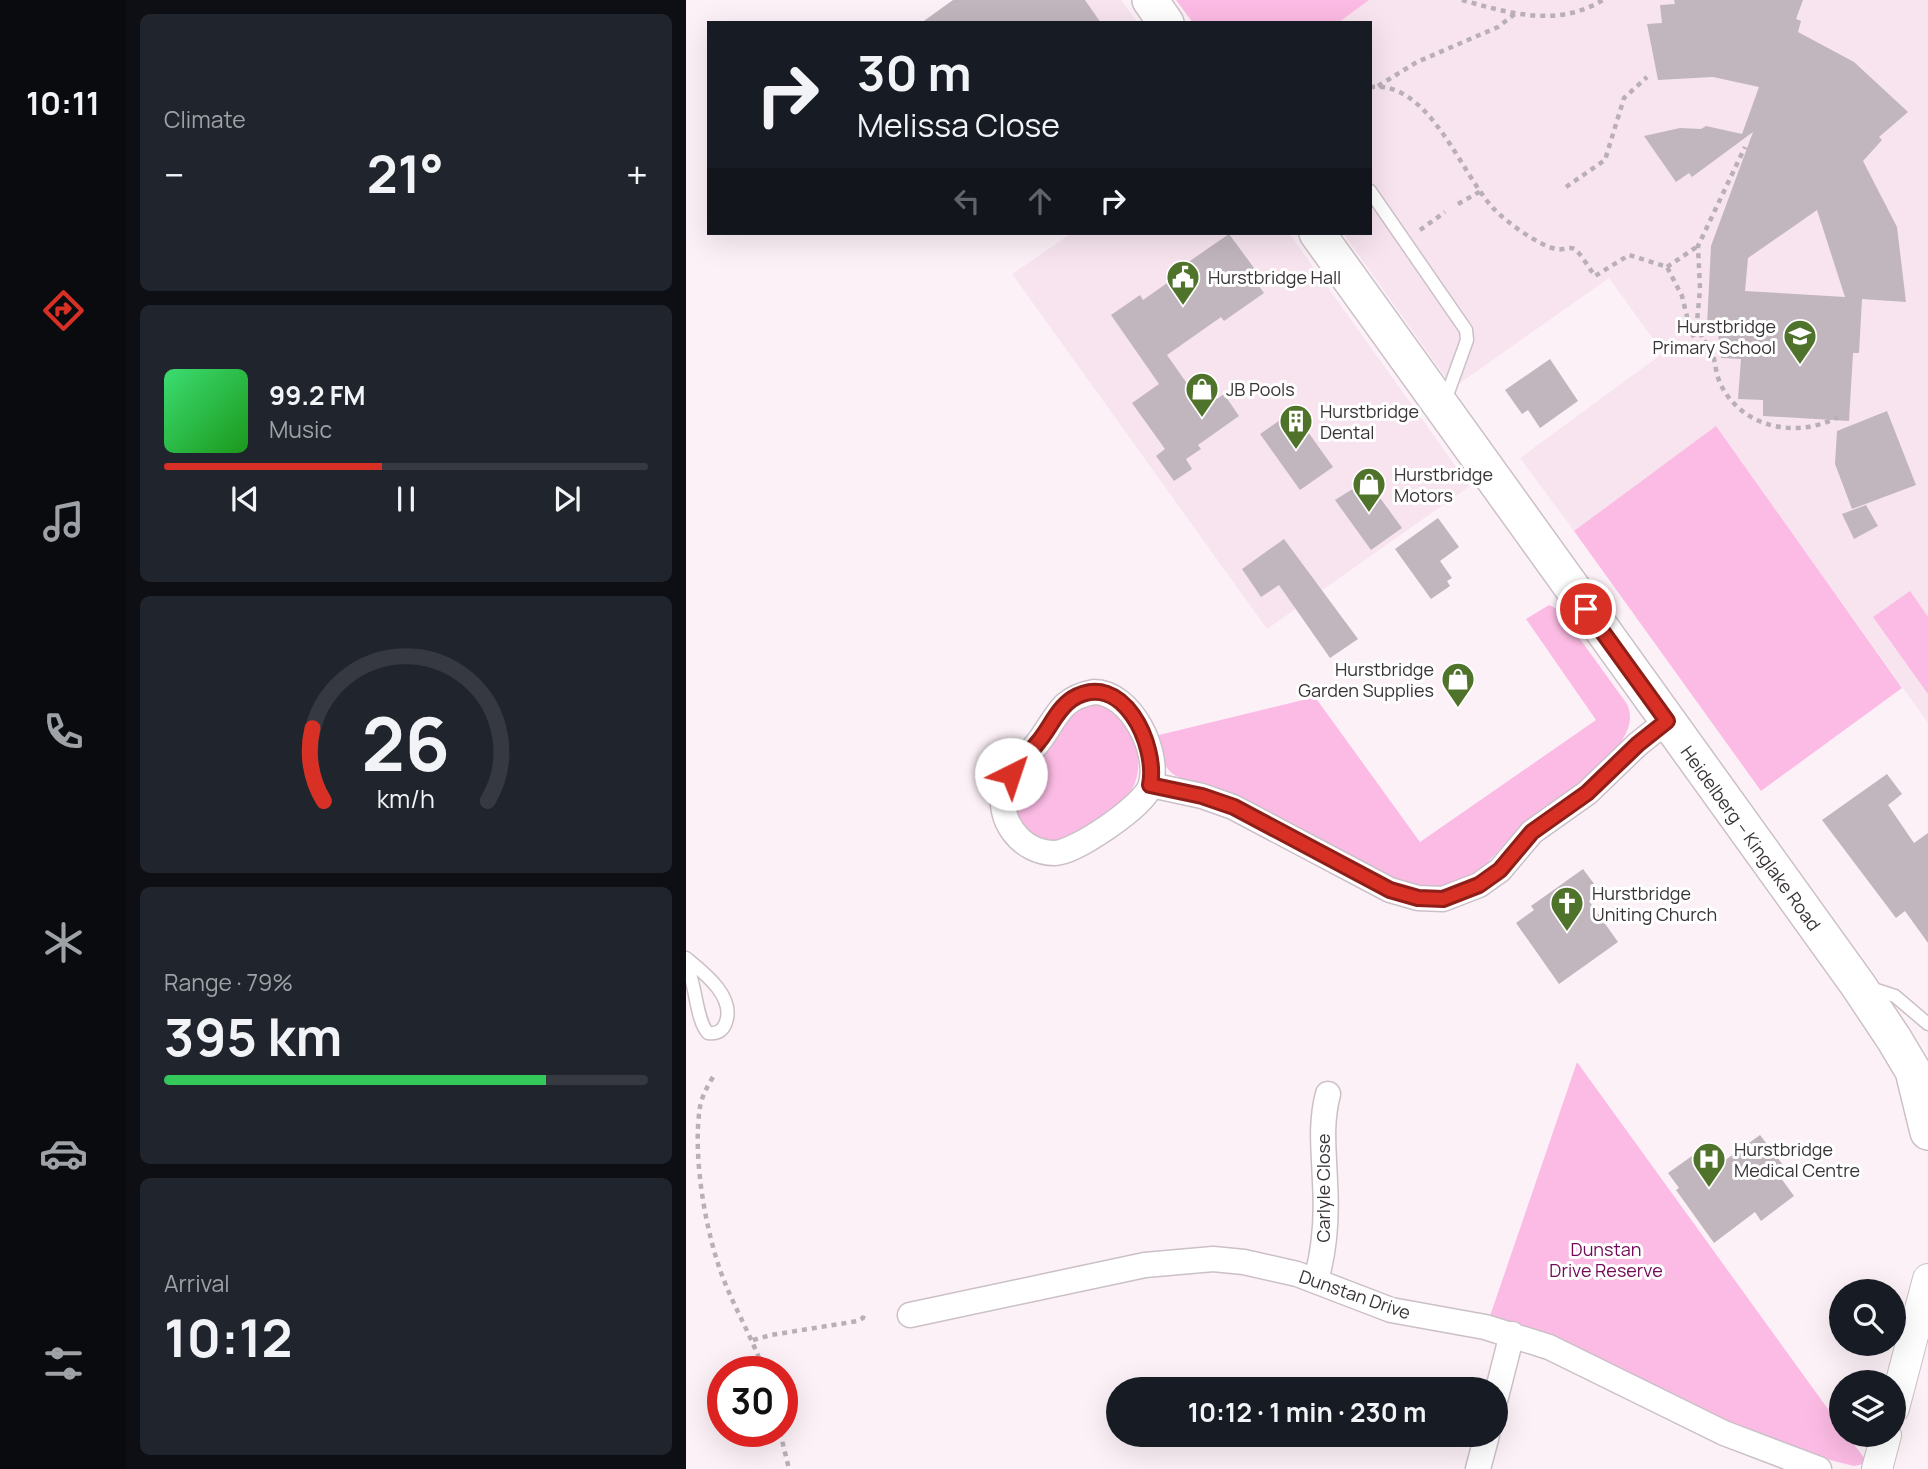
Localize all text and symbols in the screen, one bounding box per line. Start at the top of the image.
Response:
text: 30 m [857,39,972,106]
icon: right [742,49,833,140]
text: 10:11 [26,81,100,125]
text: Climate [164,103,246,135]
text: Melissa Close [857,103,1060,147]
text: 21° [367,138,444,209]
text: − [164,148,185,200]
text: + [626,148,648,200]
icon: left [948,182,986,220]
icon: ahead [1021,182,1059,220]
icon: right [1094,182,1132,220]
public building icon: Hurstbridge Hall [1164,258,1202,307]
place label: Hurstbridge Hall [1208,265,1341,289]
icon: directions [39,286,88,335]
place label: Hurstbridge Primary School [1652,314,1776,359]
school or university icon: Hurstbridge Primary School [1781,317,1819,366]
shop icon: JB Pools [1183,370,1221,419]
text: 99.2 FM [269,377,366,413]
place label: JB Pools [1226,377,1295,401]
place label: Hurstbridge Dental [1320,399,1419,444]
building icon: Hurstbridge Dental [1277,402,1315,451]
text: Music [269,413,332,445]
place label: Hurstbridge Motors [1394,462,1493,507]
shop icon: Hurstbridge Motors [1350,465,1388,514]
icon: previous [226,480,264,518]
icon: pause [387,480,425,518]
icon: next [548,480,586,518]
icon: music [39,497,88,546]
pin [1556,579,1616,639]
icon: arrive [1567,590,1605,628]
place label: Hurstbridge Garden Supplies [1298,657,1434,702]
shop icon: Hurstbridge Garden Supplies [1439,660,1477,709]
text: 26 [362,693,450,793]
icon: phone [39,707,88,756]
position arrow [974,737,1048,811]
street label: Heidelberg – Kinglake Road [1676,741,1826,935]
text: km/h [377,780,435,815]
place label: Hurstbridge Uniting Church [1592,881,1717,926]
church icon: Hurstbridge Uniting Church [1548,884,1586,933]
icon: climate [39,918,88,967]
text: Range · 79% [164,966,293,998]
text: 395 km [164,1001,342,1072]
icon: car [39,1129,88,1178]
street label: Carlyle Close [1311,1134,1335,1243]
place label: Hurstbridge Medical Centre [1734,1137,1860,1182]
hospital icon: Hurstbridge Medical Centre [1690,1140,1728,1189]
park label: Dunstan Drive Reserve [1549,1237,1663,1282]
street label: Dunstan Drive [1296,1264,1414,1324]
text: Arrival [164,1267,230,1299]
map controls [1829,1279,1906,1447]
button: search [1829,1279,1906,1356]
text: 10:12 [164,1302,293,1373]
icon: filters [39,1339,88,1388]
speed limit sign: 30 [707,1356,798,1447]
button: layers [1829,1370,1906,1447]
text: 10:12 · 1 min · 230 m [1188,1394,1426,1430]

